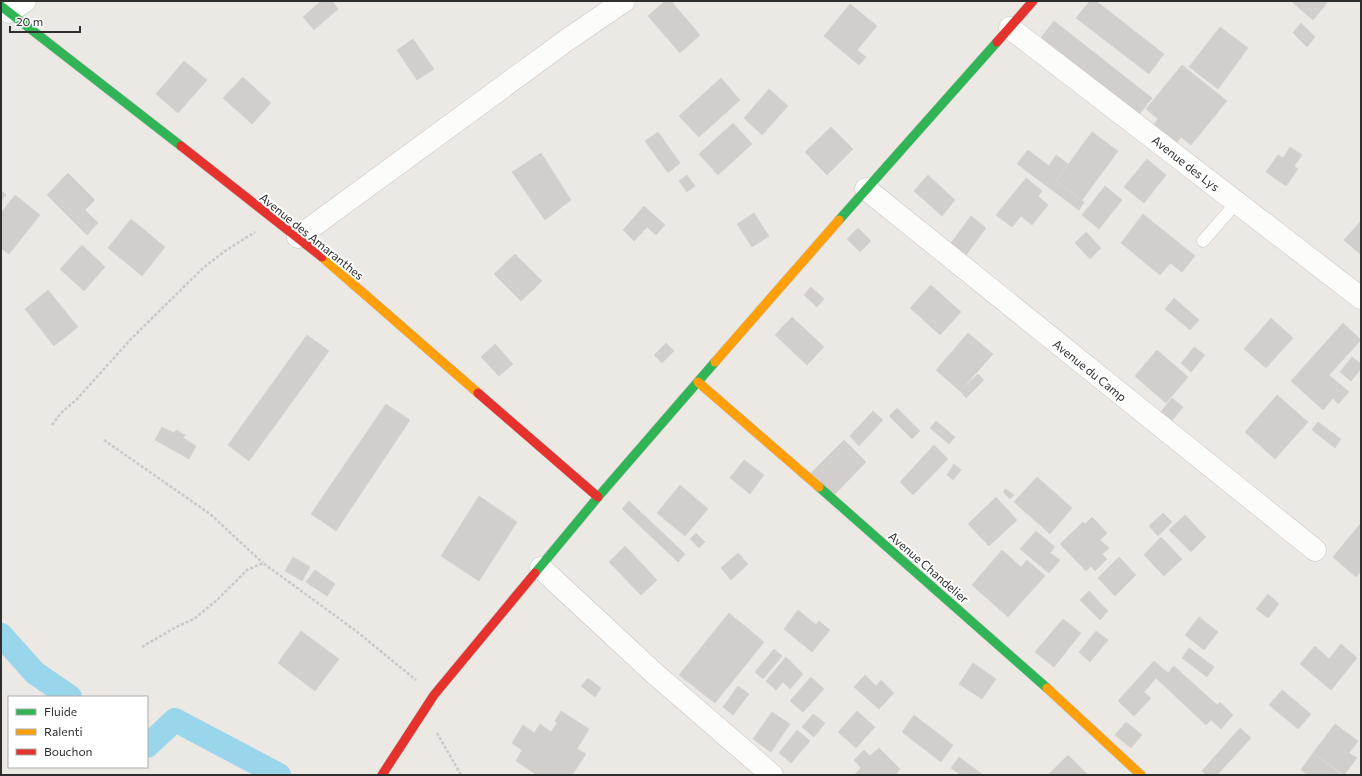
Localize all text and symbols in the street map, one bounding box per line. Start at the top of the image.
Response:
scale bar [10,8,80,34]
text: 20 m [16,14,43,28]
street label: Avenue des Lys [1150,132,1222,194]
street label: Avenue des Amaranthes [257,190,367,282]
street label: Avenue du Camp [1051,336,1129,404]
street label: Avenue Chandelier [886,529,972,606]
legend [8,696,148,768]
text: Fluide [44,704,77,718]
text: Ralenti [44,724,83,738]
text: Bouchon [44,744,92,758]

